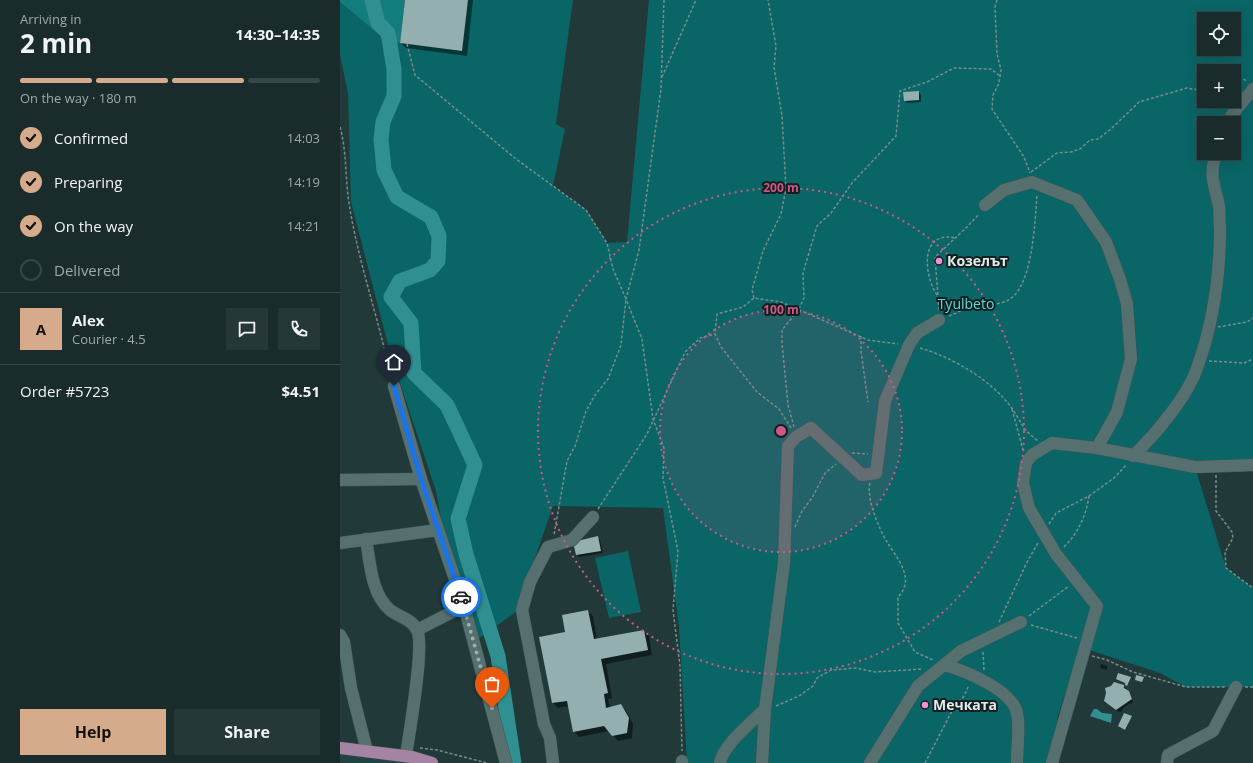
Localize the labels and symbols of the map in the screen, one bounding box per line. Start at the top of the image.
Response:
text: 200 m [763,179,799,196]
place label: Козелът [947,251,1008,270]
marker: Козелът [934,256,944,266]
park label: Tyulbeto [938,294,994,313]
text: 100 m [763,301,799,318]
pin [377,345,411,386]
centre of rings [774,424,788,438]
courier [441,577,481,617]
pin [475,667,509,708]
place label: Мечката [933,695,997,714]
marker: Мечката [920,700,930,710]

